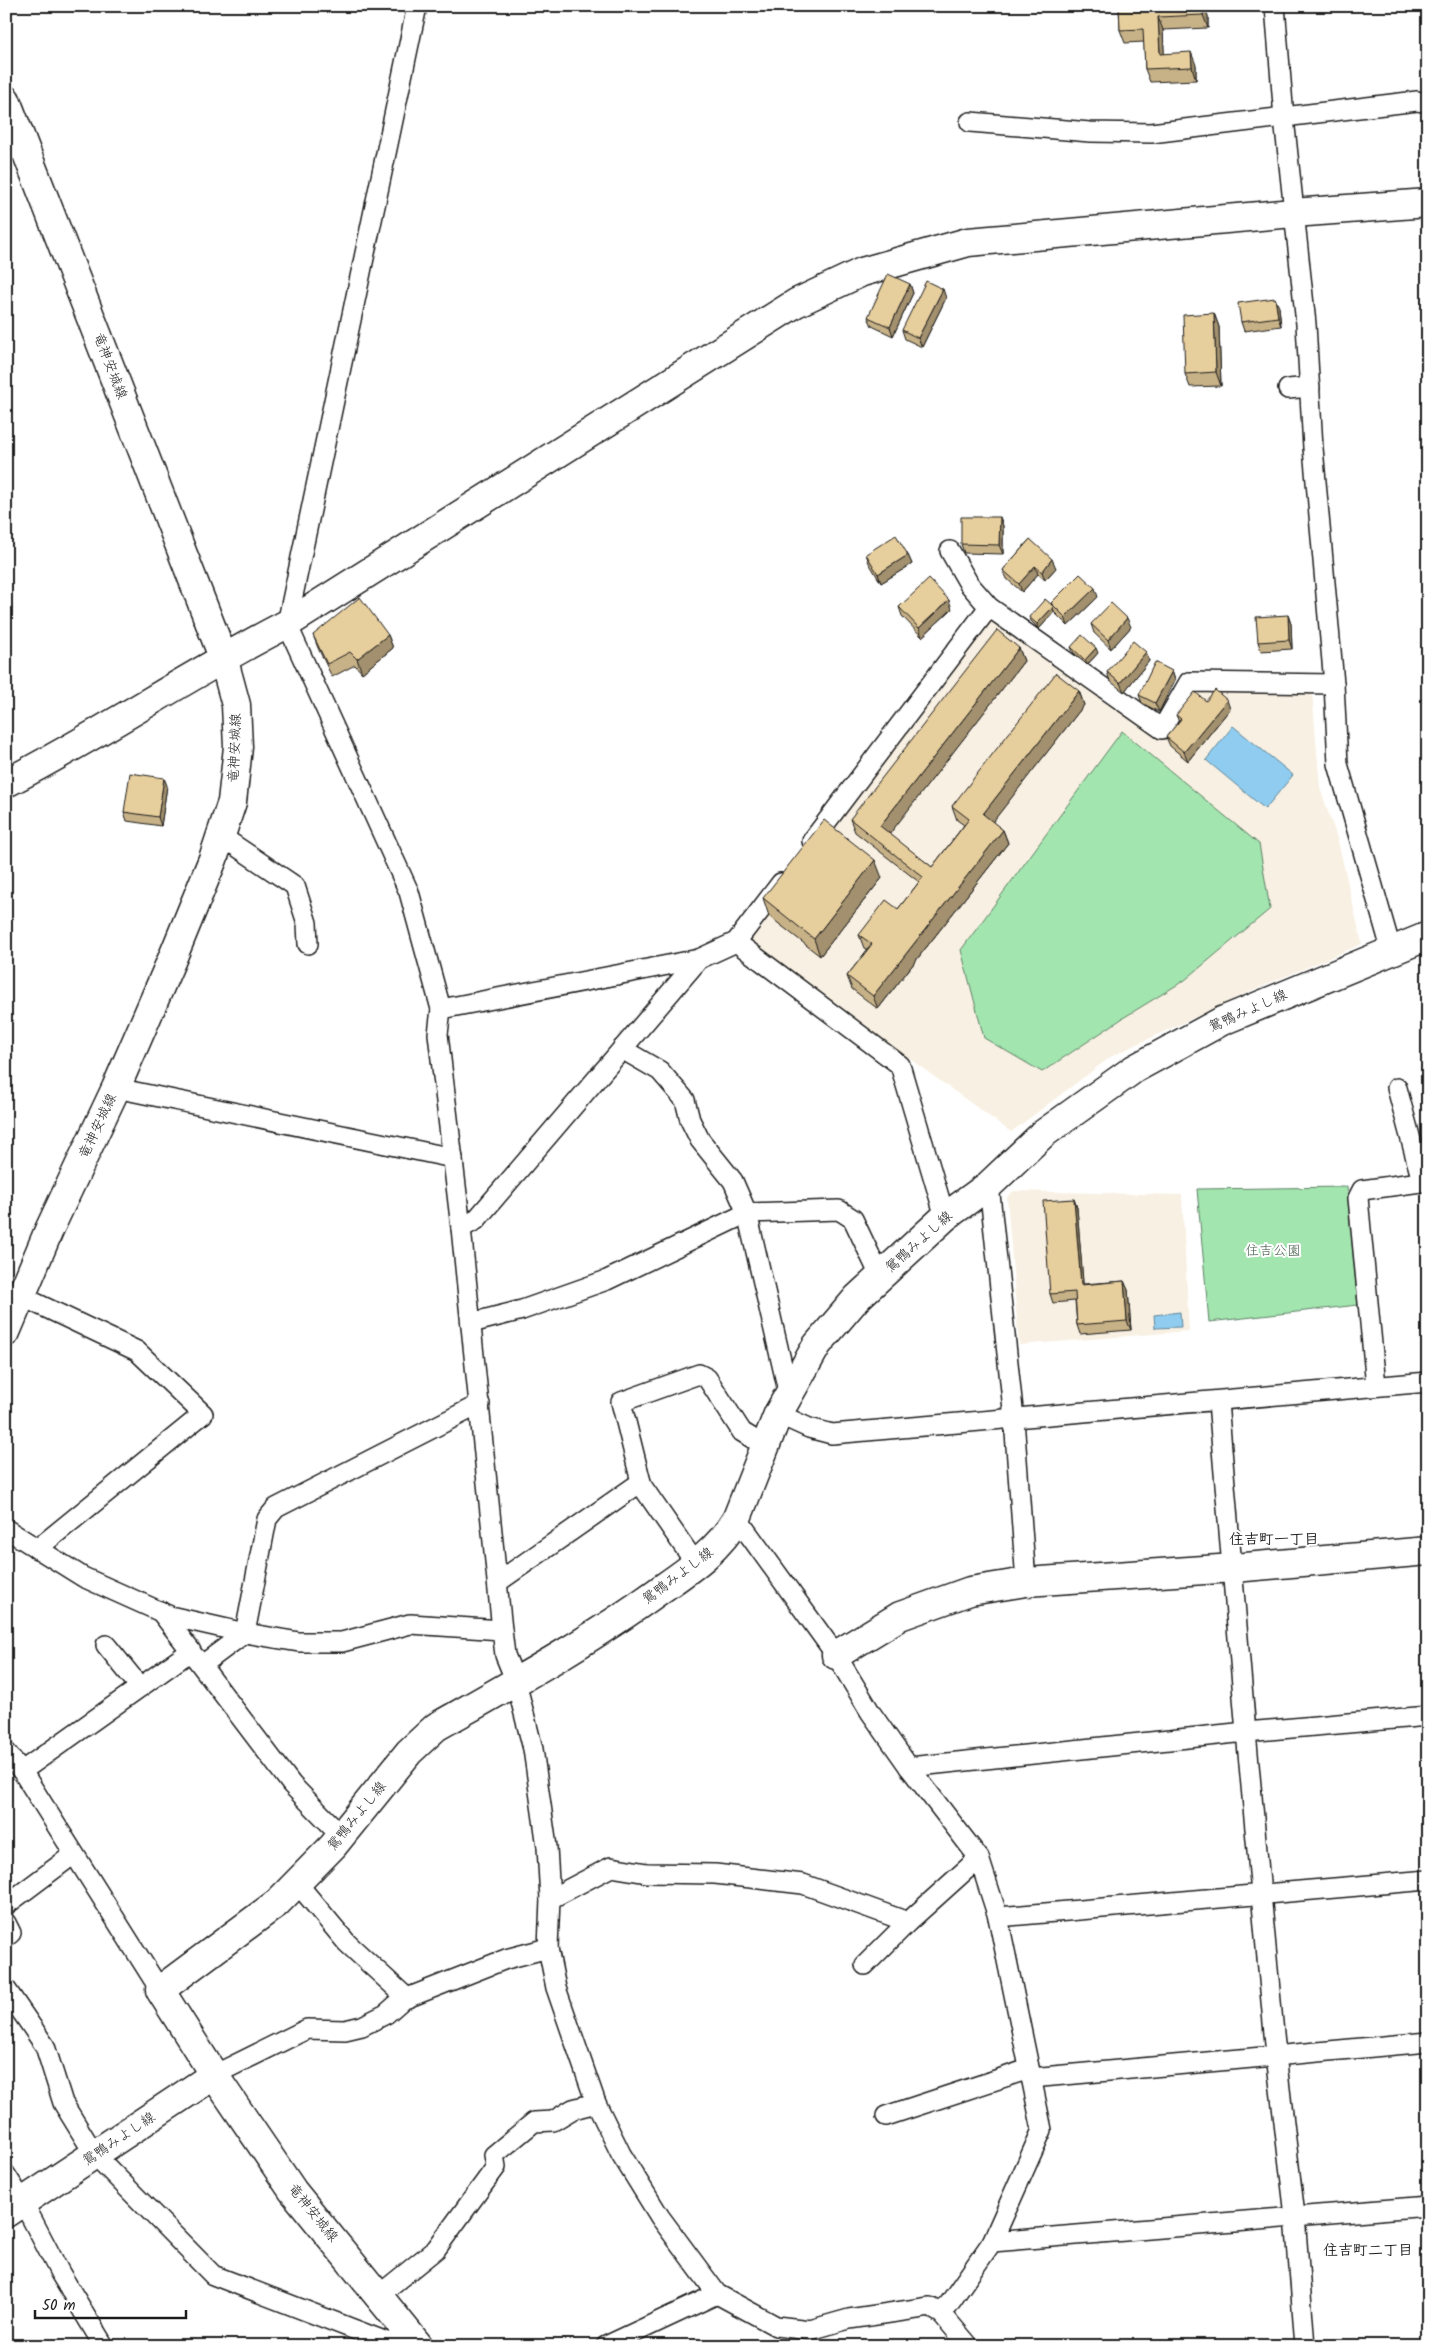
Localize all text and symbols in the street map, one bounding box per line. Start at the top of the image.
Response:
street label: 竜神安城線 [87,329,133,403]
street label: 竜神安城線 [223,713,247,783]
street label: 鴛鴨みよし線 [1205,984,1291,1038]
street label: 竜神安城線 [73,1090,123,1162]
street label: 鴛鴨みよし線 [880,1206,958,1278]
park label: 住吉公園 [1245,1240,1301,1262]
district label: 住吉町一丁目 [1229,1528,1319,1552]
street label: 鴛鴨みよし線 [638,1542,718,1610]
street label: 鴛鴨みよし線 [322,1776,392,1856]
street label: 鴛鴨みよし線 [78,2106,160,2172]
street label: 竜神安城線 [282,2179,344,2247]
district label: 住吉町二丁目 [1323,2239,1413,2263]
scale bar [35,2287,186,2319]
text: 50 m [42,2294,76,2318]

